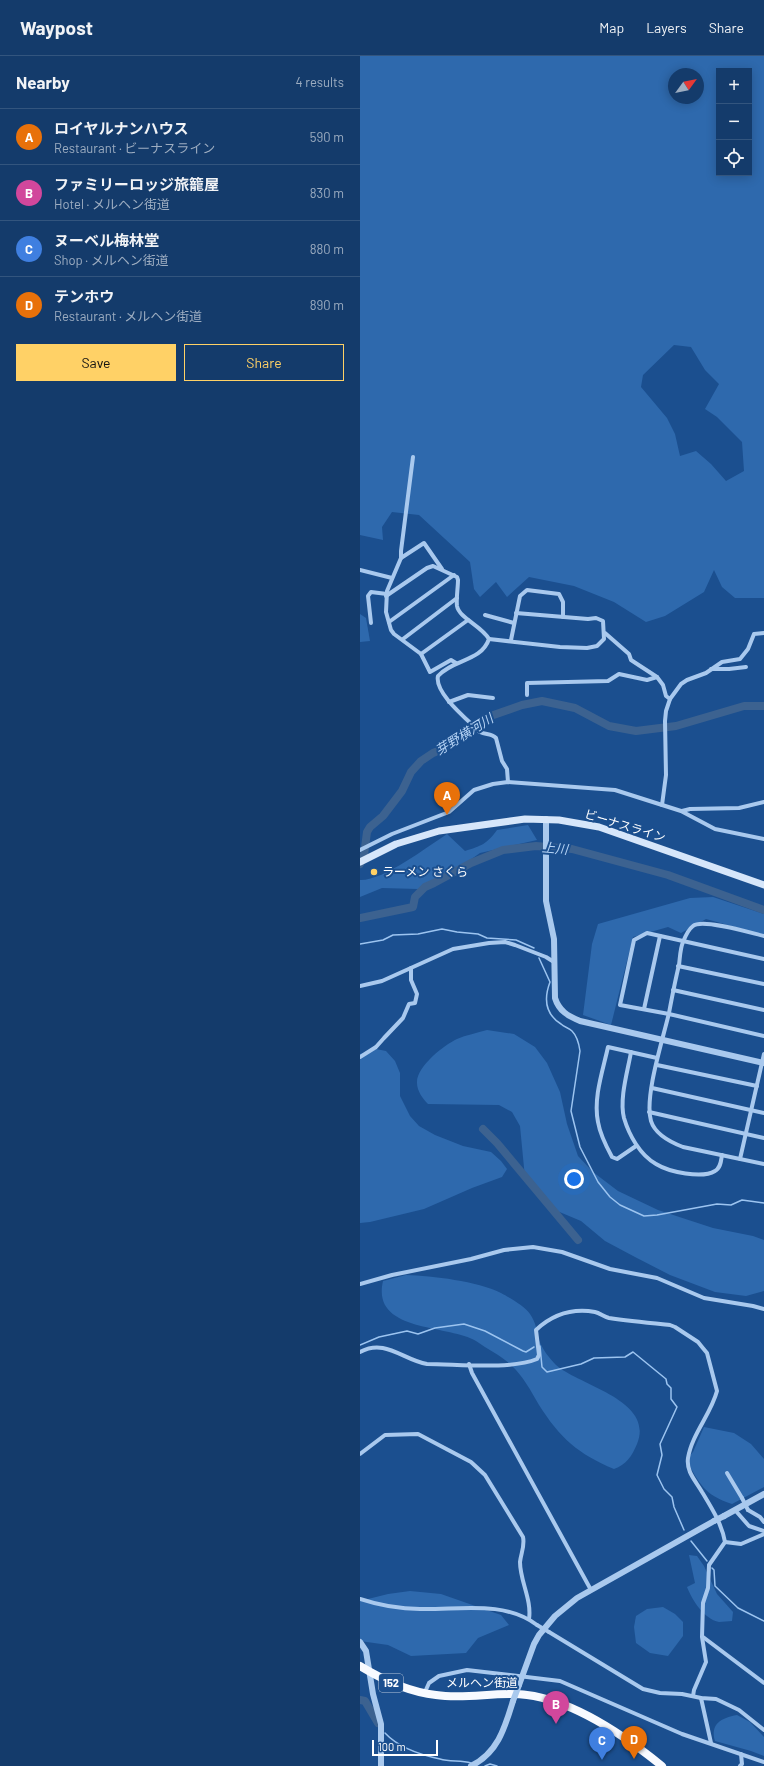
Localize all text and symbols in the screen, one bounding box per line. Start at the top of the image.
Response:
text: Waypost [20,16,93,39]
text: Map [599,19,624,36]
text: Layers [646,19,687,36]
text: Share [709,19,744,36]
north arrow [668,68,704,104]
map controls [716,68,752,176]
button: + [716,68,752,104]
text: Nearby [16,72,70,92]
text: 4 results [296,74,344,90]
button: − [716,104,752,140]
text: ロイヤルナンハウス [54,119,189,137]
text: A [25,129,33,145]
text: 590 m [310,129,344,145]
text: Restaurant · ビーナスライン [54,140,215,156]
button: locate [716,140,752,176]
text: ファミリーロッジ旅籠屋 [54,175,219,193]
text: B [25,185,33,201]
text: 830 m [310,185,344,201]
text: Hotel · メルヘン街道 [54,196,170,212]
text: ヌーベル梅林堂 [54,231,159,249]
text: C [25,241,33,257]
text: 880 m [310,241,344,257]
text: Shop · メルヘン街道 [54,252,169,268]
text: テンホウ [54,287,114,305]
text: D [25,297,33,313]
text: 890 m [310,297,344,313]
text: Restaurant · メルヘン街道 [54,308,202,324]
button: Save [16,344,176,381]
button: Share [184,344,344,381]
water label: 芽野横河川 [432,709,497,758]
pin: A [434,782,460,815]
street label: ビーナスライン [583,806,668,844]
water label: 上川 [541,839,571,857]
place label: ラーメン さくら [382,864,468,878]
marker: ラーメン さくら [369,867,379,877]
your location [564,1169,584,1189]
road number: 152 [379,1674,403,1692]
street label: メルヘン街道 [446,1675,518,1689]
pin: B [543,1691,569,1724]
pin: D [621,1726,647,1759]
pin: C [589,1727,615,1760]
scale bar [372,1738,438,1757]
text: 100 m [378,1740,406,1753]

